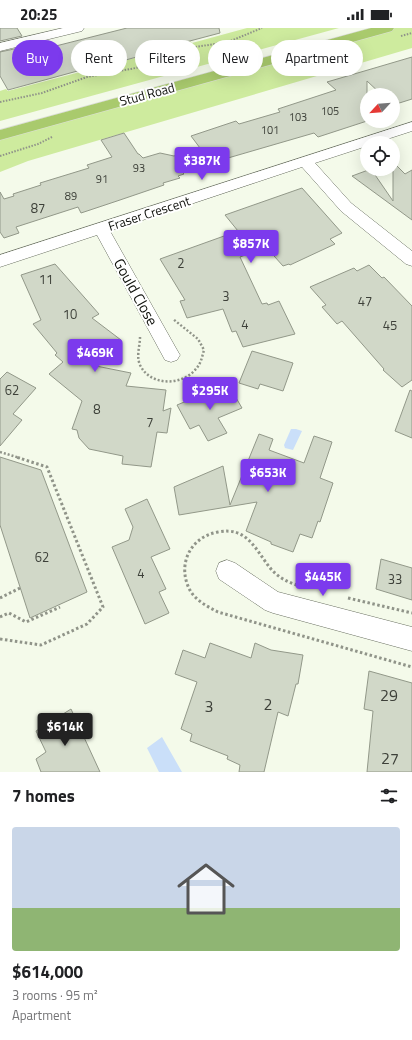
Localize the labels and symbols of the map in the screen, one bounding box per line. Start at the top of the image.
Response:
street label: Stud Road [117,77,177,111]
north arrow [360,88,400,128]
house number: 105 [321,103,339,119]
house number: 103 [289,109,307,125]
house number: 101 [261,122,279,138]
pin: $387K [174,147,230,181]
house number: 93 [133,160,145,176]
house number: 91 [96,171,108,187]
house number: 89 [65,188,77,204]
street label: Fraser Crescent [105,190,193,236]
house number: 87 [31,198,45,218]
pin: $857K [223,230,279,264]
house number: 2 [177,253,185,273]
street label: Gould Close [108,254,164,330]
house number: 11 [39,269,53,289]
house number: 3 [222,286,230,306]
house number: 47 [358,291,372,311]
house number: 10 [63,304,77,324]
house number: 4 [241,314,249,334]
house number: 45 [383,315,397,335]
pin: $469K [67,339,123,373]
pin: $295K [182,377,238,411]
house number: 62 [5,380,19,400]
house number: 8 [93,399,101,419]
house number: 7 [146,412,154,432]
pin: $653K [240,459,296,493]
house number: 62 [35,547,49,567]
house number: 4 [137,563,145,583]
pin: $445K [295,563,351,597]
house number: 33 [388,569,402,589]
house number: 29 [380,683,398,707]
house number: 2 [264,692,272,716]
house number: 3 [205,694,213,718]
pin: $614K [37,713,93,747]
house number: 27 [381,746,399,770]

